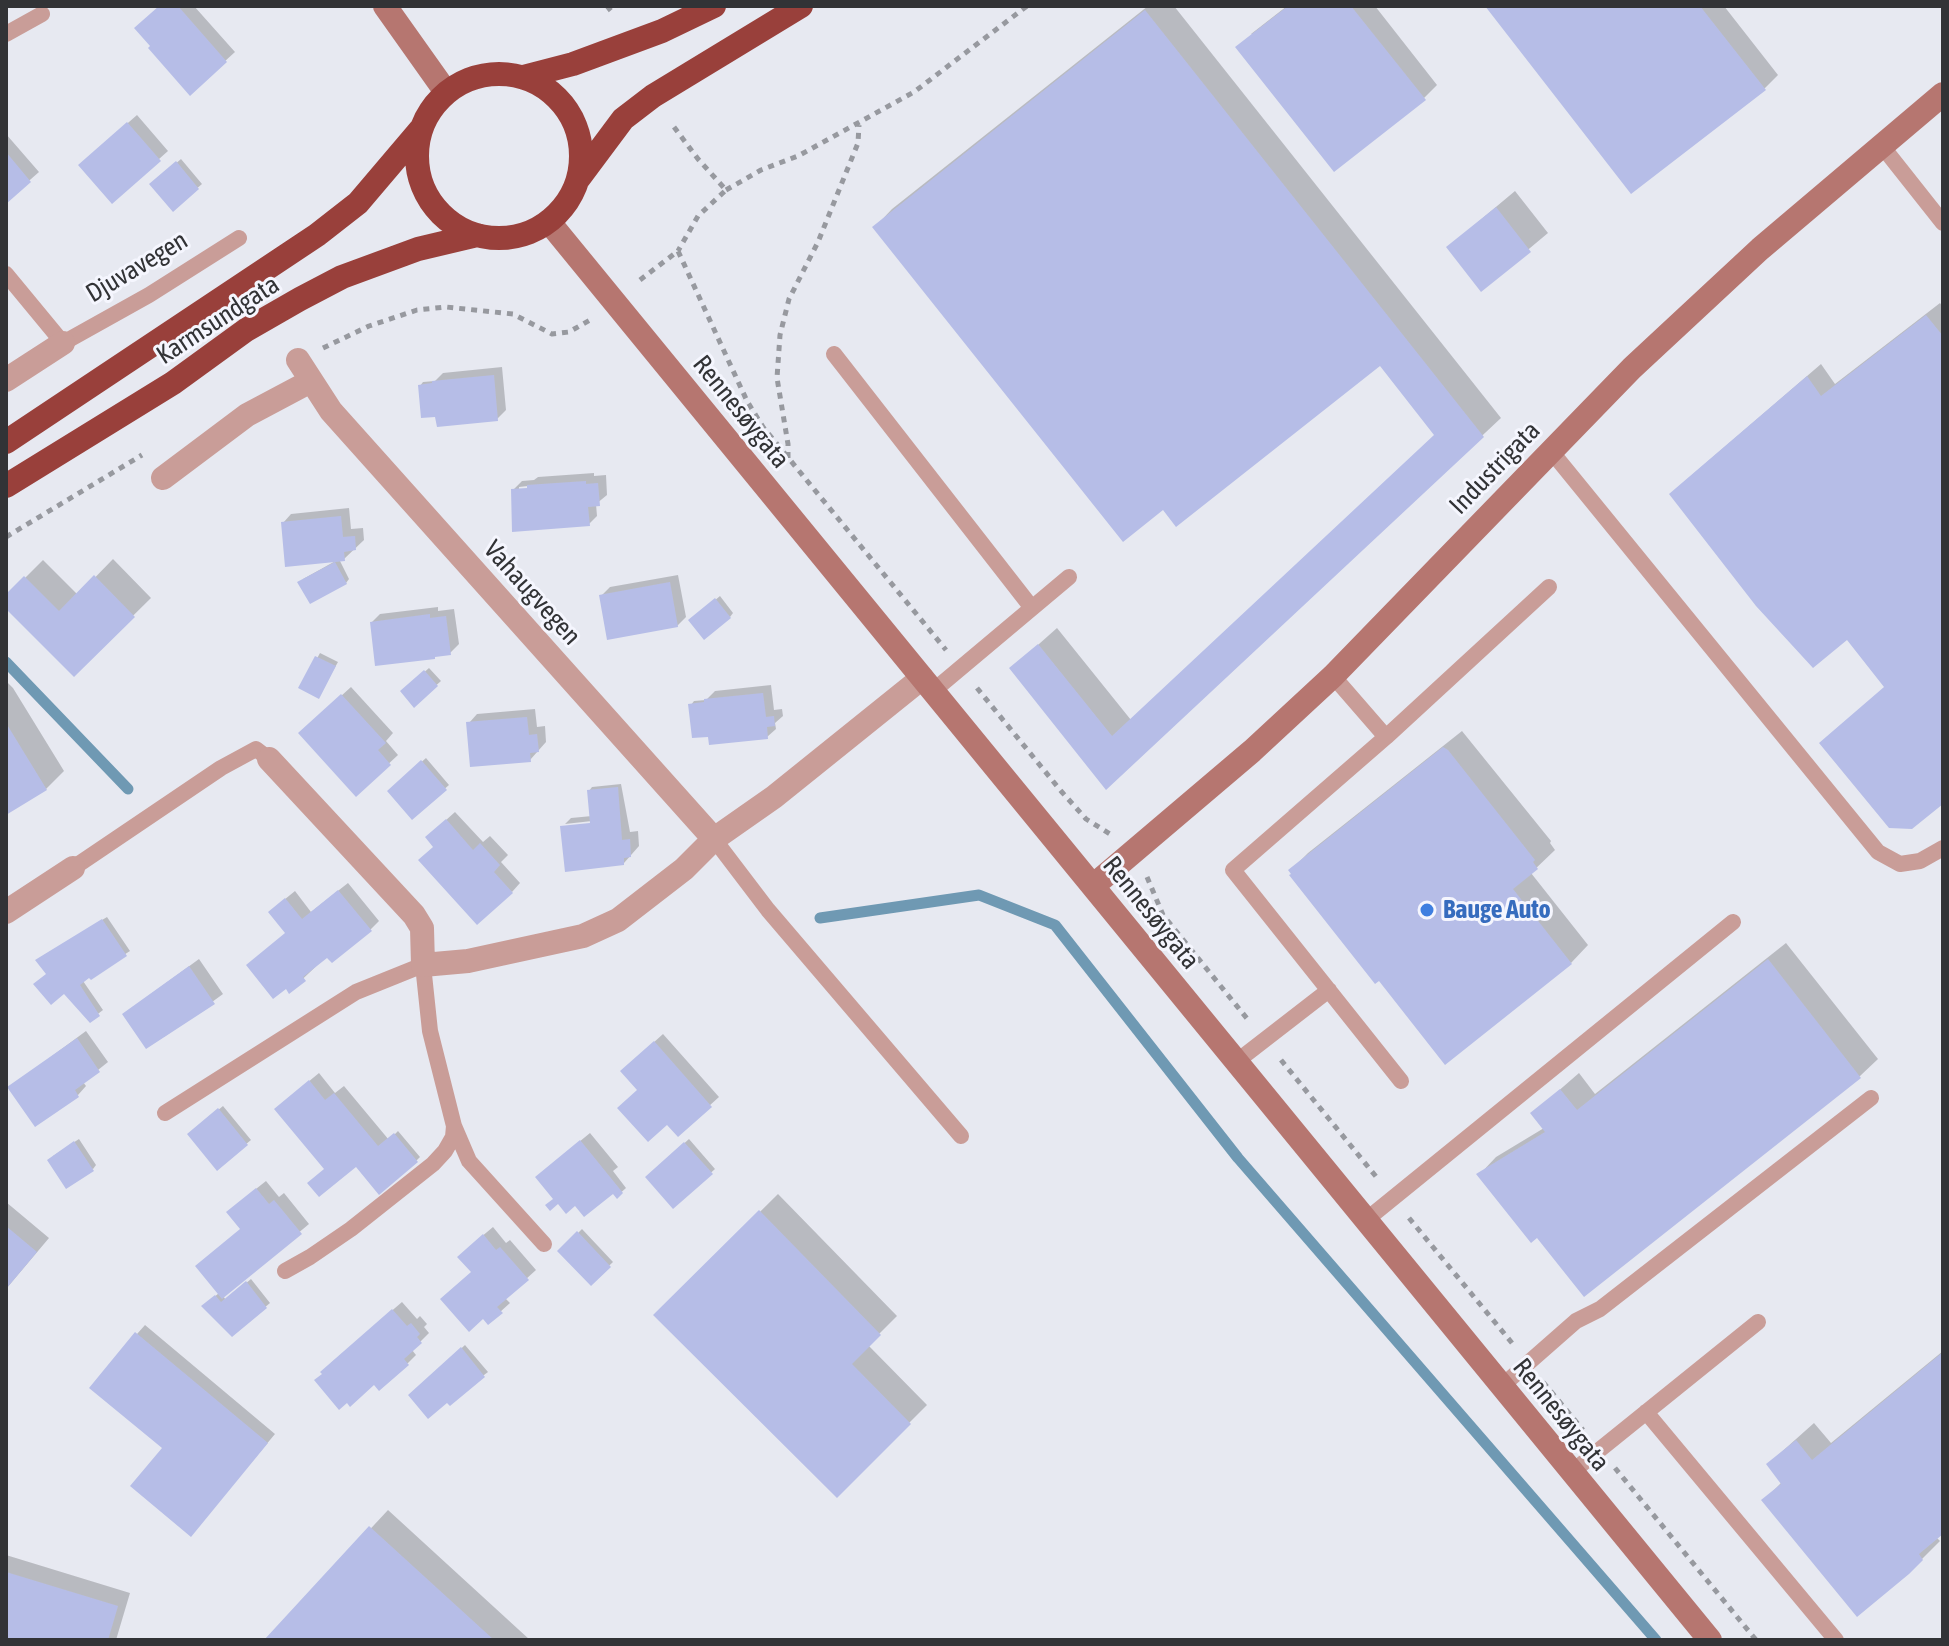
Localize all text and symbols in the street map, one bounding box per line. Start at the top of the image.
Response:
street label: Djuvavegen [81,225,193,309]
street label: Karmsundgata [151,269,285,371]
street label: Rennesøygata [686,349,796,475]
street label: Industrigata [1443,415,1547,521]
street label: Vahaugvegen [477,534,587,652]
street label: Rennesøygata [1096,850,1206,976]
place label: Bauge Auto [1443,894,1551,926]
marker: Bauge Auto [1418,901,1436,919]
street label: Rennesøygata [1506,1352,1616,1478]

